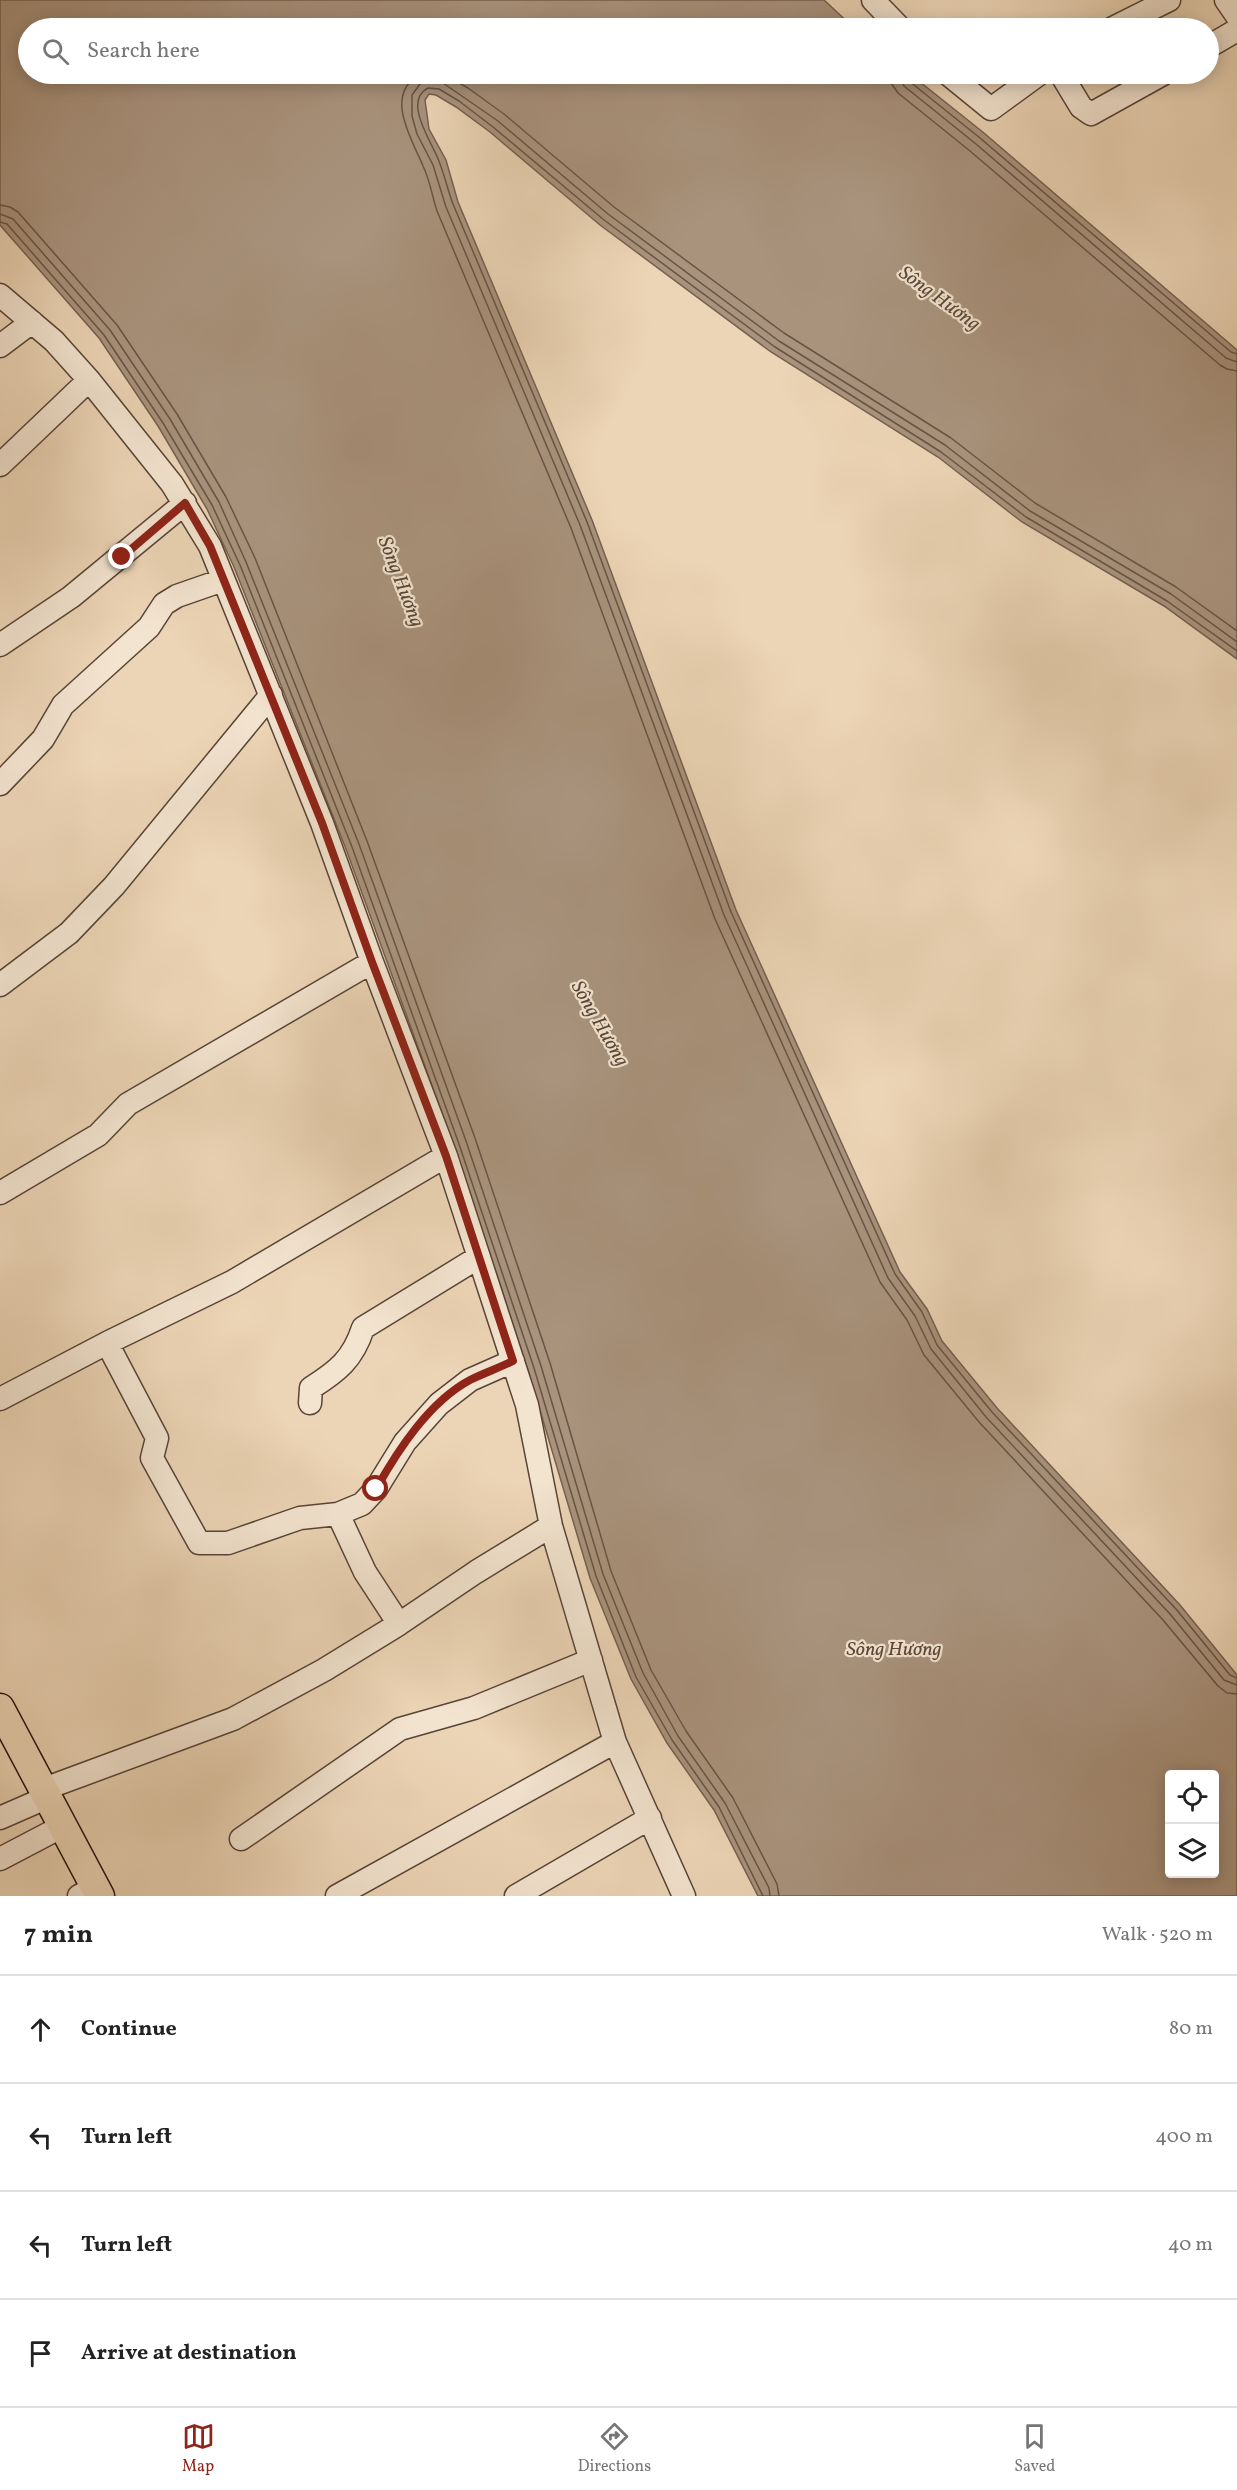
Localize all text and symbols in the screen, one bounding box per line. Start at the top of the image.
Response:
search box [18,18,1219,84]
icon: search [39,35,72,68]
text: Search here [87,36,200,67]
water label: Sông Hương [892,260,986,338]
water label: Sông Hương [370,533,430,631]
route end [108,543,134,569]
water label: Sông Hương [563,976,635,1072]
route start [362,1475,388,1501]
water label: Sông Hương [847,1636,941,1664]
map controls [1165,1770,1219,1878]
button: locate [1165,1770,1219,1824]
button: layers [1165,1824,1219,1878]
text: 7 min [24,1917,93,1953]
text: Walk · 520 m [1102,1921,1213,1949]
icon: ahead [24,2013,57,2046]
text: Continue [81,2014,177,2045]
text: 80 m [1169,2015,1213,2043]
icon: left [24,2121,57,2154]
text: Turn left [81,2122,172,2153]
text: 400 m [1155,2123,1213,2151]
icon: left [24,2229,57,2262]
text: Turn left [81,2230,172,2261]
text: 40 m [1168,2231,1213,2259]
icon: arrive [24,2337,57,2370]
text: Arrive at destination [81,2338,297,2369]
tab: Map [182,2420,215,2478]
tab: Directions [578,2420,651,2478]
tab: Saved [1014,2420,1055,2478]

